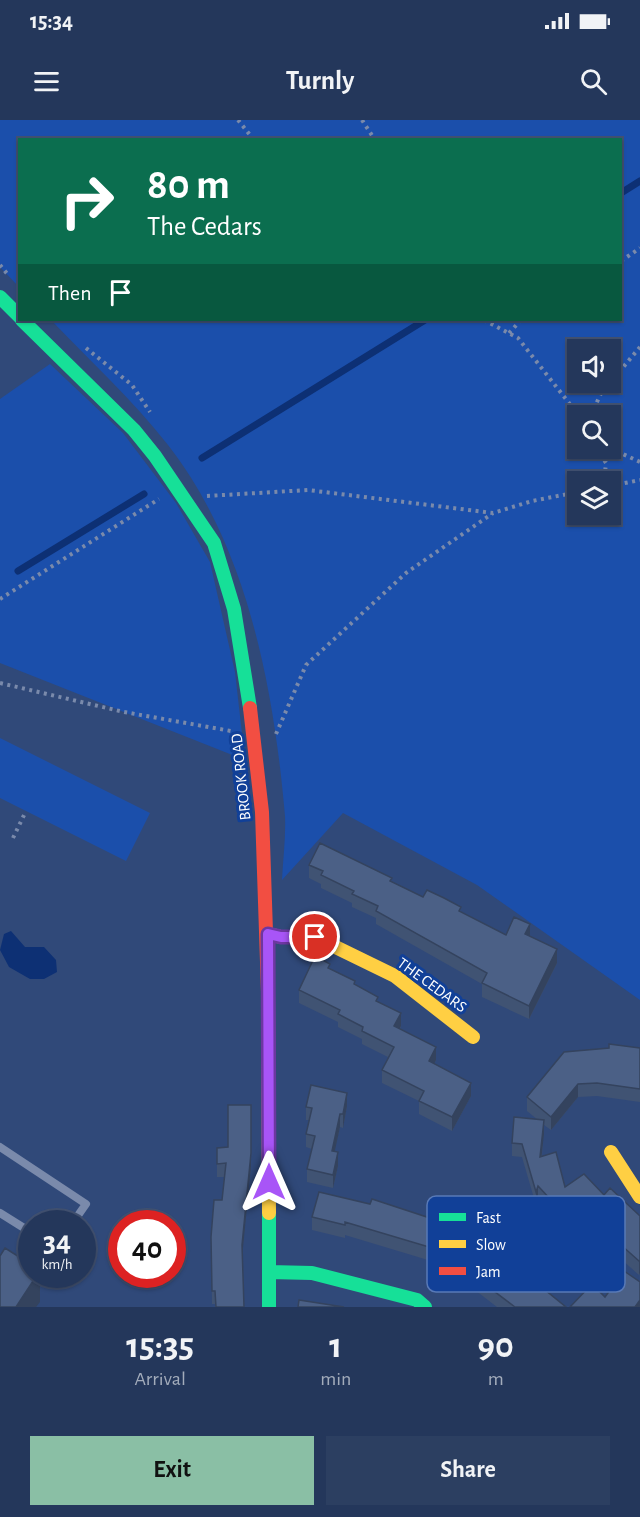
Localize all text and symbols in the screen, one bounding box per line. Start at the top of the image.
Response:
text: 15:34 [30,10,73,32]
icon: menu [30,65,63,98]
icon: search [577,65,610,98]
text: Turnly [286,67,354,94]
icon: right [48,162,126,240]
text: 80 m [147,164,230,206]
text: The Cedars [147,213,262,240]
icon: arrive [104,276,137,309]
text: Then [48,282,92,304]
map controls [567,339,621,525]
button: sound [567,339,621,393]
button: search [567,405,621,459]
button: layers [567,471,621,525]
street label: BROOK ROAD [228,733,254,821]
pin [289,911,340,962]
icon: arrive [298,920,331,953]
street label: THE CEDARS [395,955,469,1015]
position arrow [237,1150,301,1214]
legend [427,1196,625,1292]
speed limit sign: 40 [108,1210,186,1288]
text: Fast [476,1210,501,1226]
text: 34 [43,1227,71,1257]
text: Slow [476,1237,506,1253]
text: km/h [42,1257,72,1272]
text: Jam [476,1264,501,1280]
text: 15:35 [126,1328,194,1364]
text: 1 [329,1328,342,1364]
text: 90 [478,1328,514,1364]
text: Arrival [134,1369,186,1389]
text: min [320,1369,351,1389]
text: m [488,1369,504,1389]
button: Exit [30,1436,314,1505]
button: Share [326,1436,610,1505]

